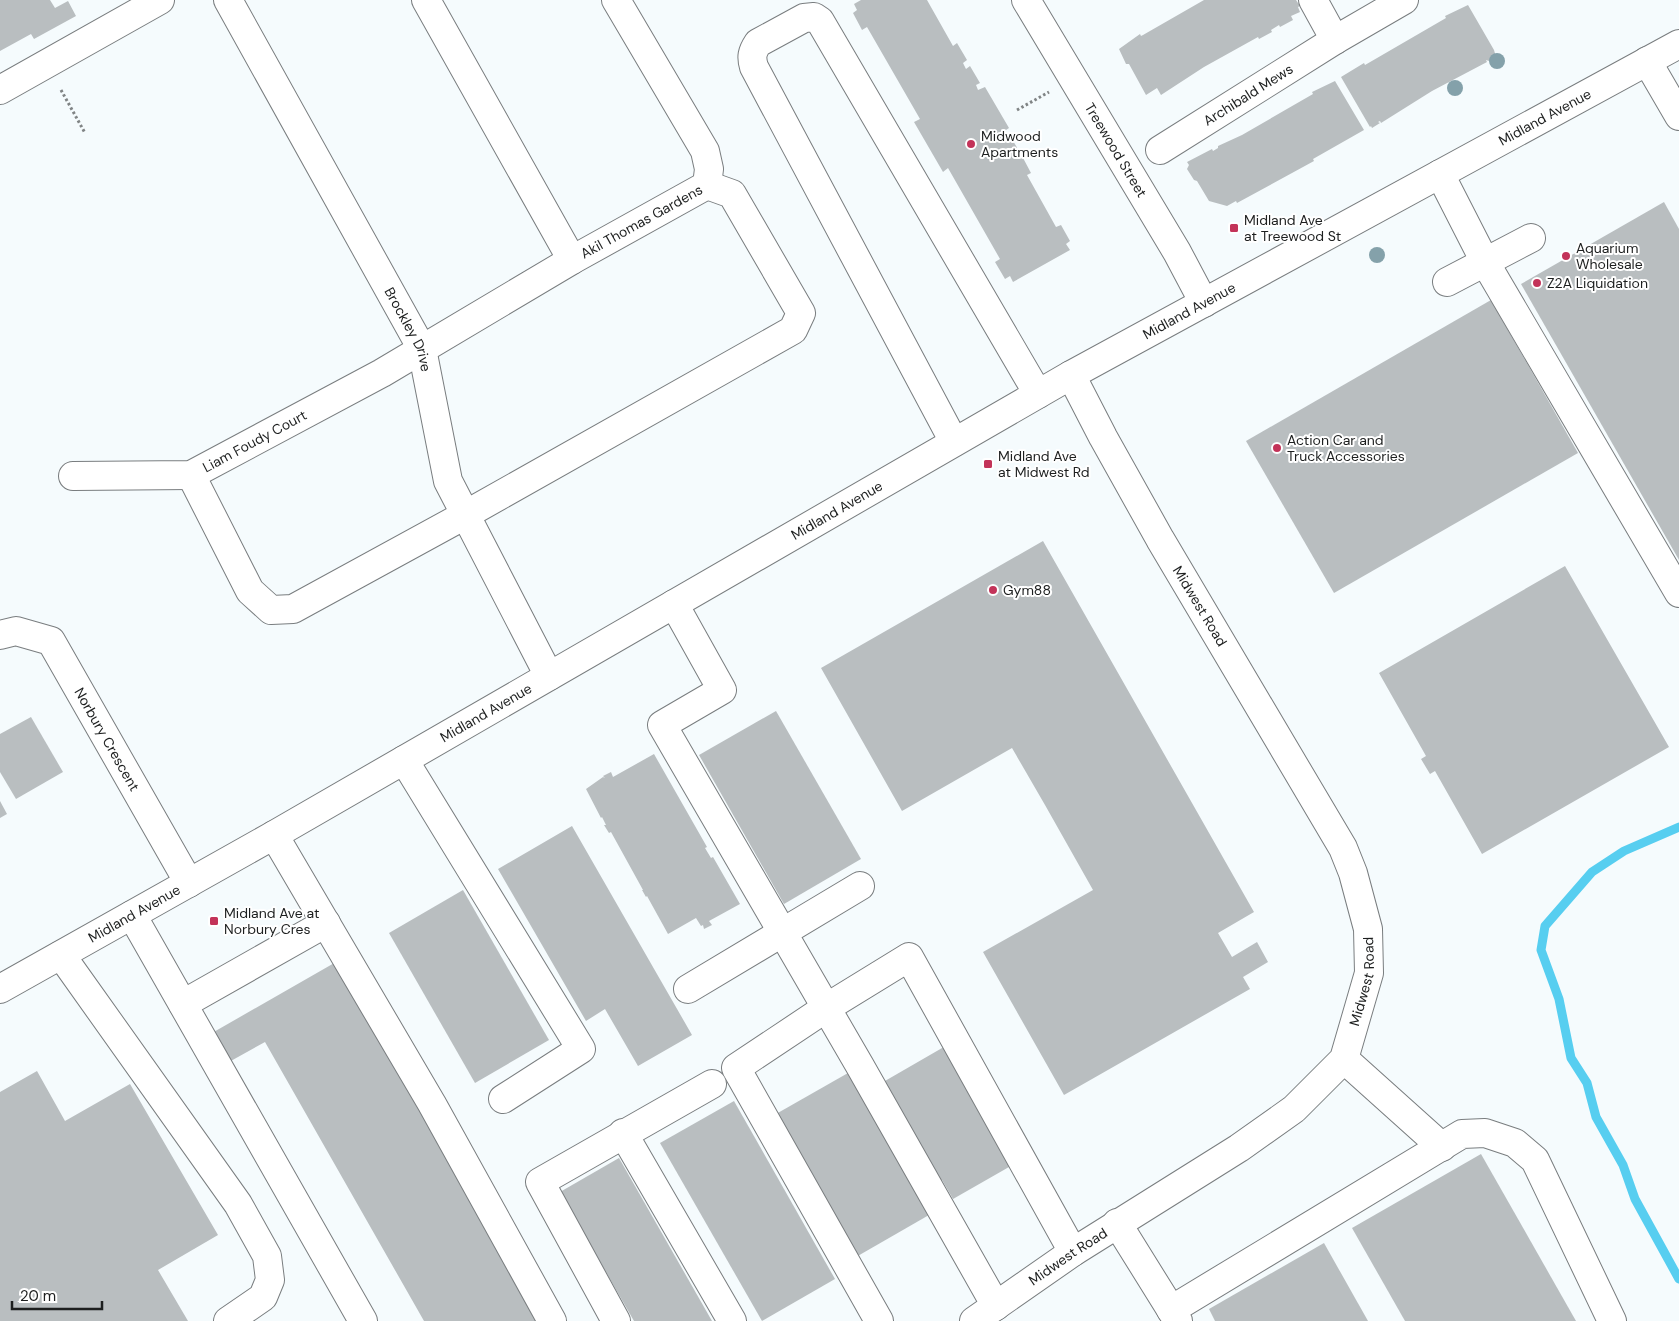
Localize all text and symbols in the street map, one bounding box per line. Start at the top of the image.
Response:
street label: Archibald Mews [1200,60,1296,130]
street label: Midland Avenue [1495,85,1594,150]
street label: Treewood Street [1081,100,1151,201]
place label: Midwood Apartments [981,127,1058,161]
marker: Midwood Apartments [965,138,977,150]
street label: Akil Thomas Gardens [577,180,706,262]
place label: Midland Ave at Treewood St [1244,211,1341,245]
marker: Midland Ave at Treewood St [1228,222,1240,234]
place label: Aquarium Wholesale [1576,239,1643,273]
marker: Aquarium Wholesale [1560,250,1572,262]
place label: Z2A Liquidation [1547,274,1648,292]
marker: Z2A Liquidation [1531,277,1543,289]
street label: Midland Avenue [1140,278,1239,343]
street label: Brockley Drive [380,284,435,373]
street label: Liam Foudy Court [199,406,310,476]
place label: Action Car and Truck Accessories [1287,431,1405,465]
marker: Action Car and Truck Accessories [1271,442,1283,454]
place label: Midland Ave at Midwest Rd [998,447,1090,481]
marker: Midland Ave at Midwest Rd [982,458,994,470]
street label: Midland Avenue [788,477,886,544]
street label: Midwest Road [1169,562,1231,650]
place label: Gym88 [1003,581,1051,599]
marker: Gym88 [987,584,999,596]
street label: Midland Avenue [437,679,535,746]
street label: Norbury Crescent [70,684,144,794]
street label: Midland Avenue [85,880,184,947]
place label: Midland Ave at Norbury Cres [224,904,319,938]
marker: Midland Ave at Norbury Cres [208,915,220,927]
street label: Midwest Road [1345,937,1378,1028]
street label: Midwest Road [1025,1224,1111,1289]
scale bar [12,1278,102,1310]
text: 20 m [20,1286,56,1306]

